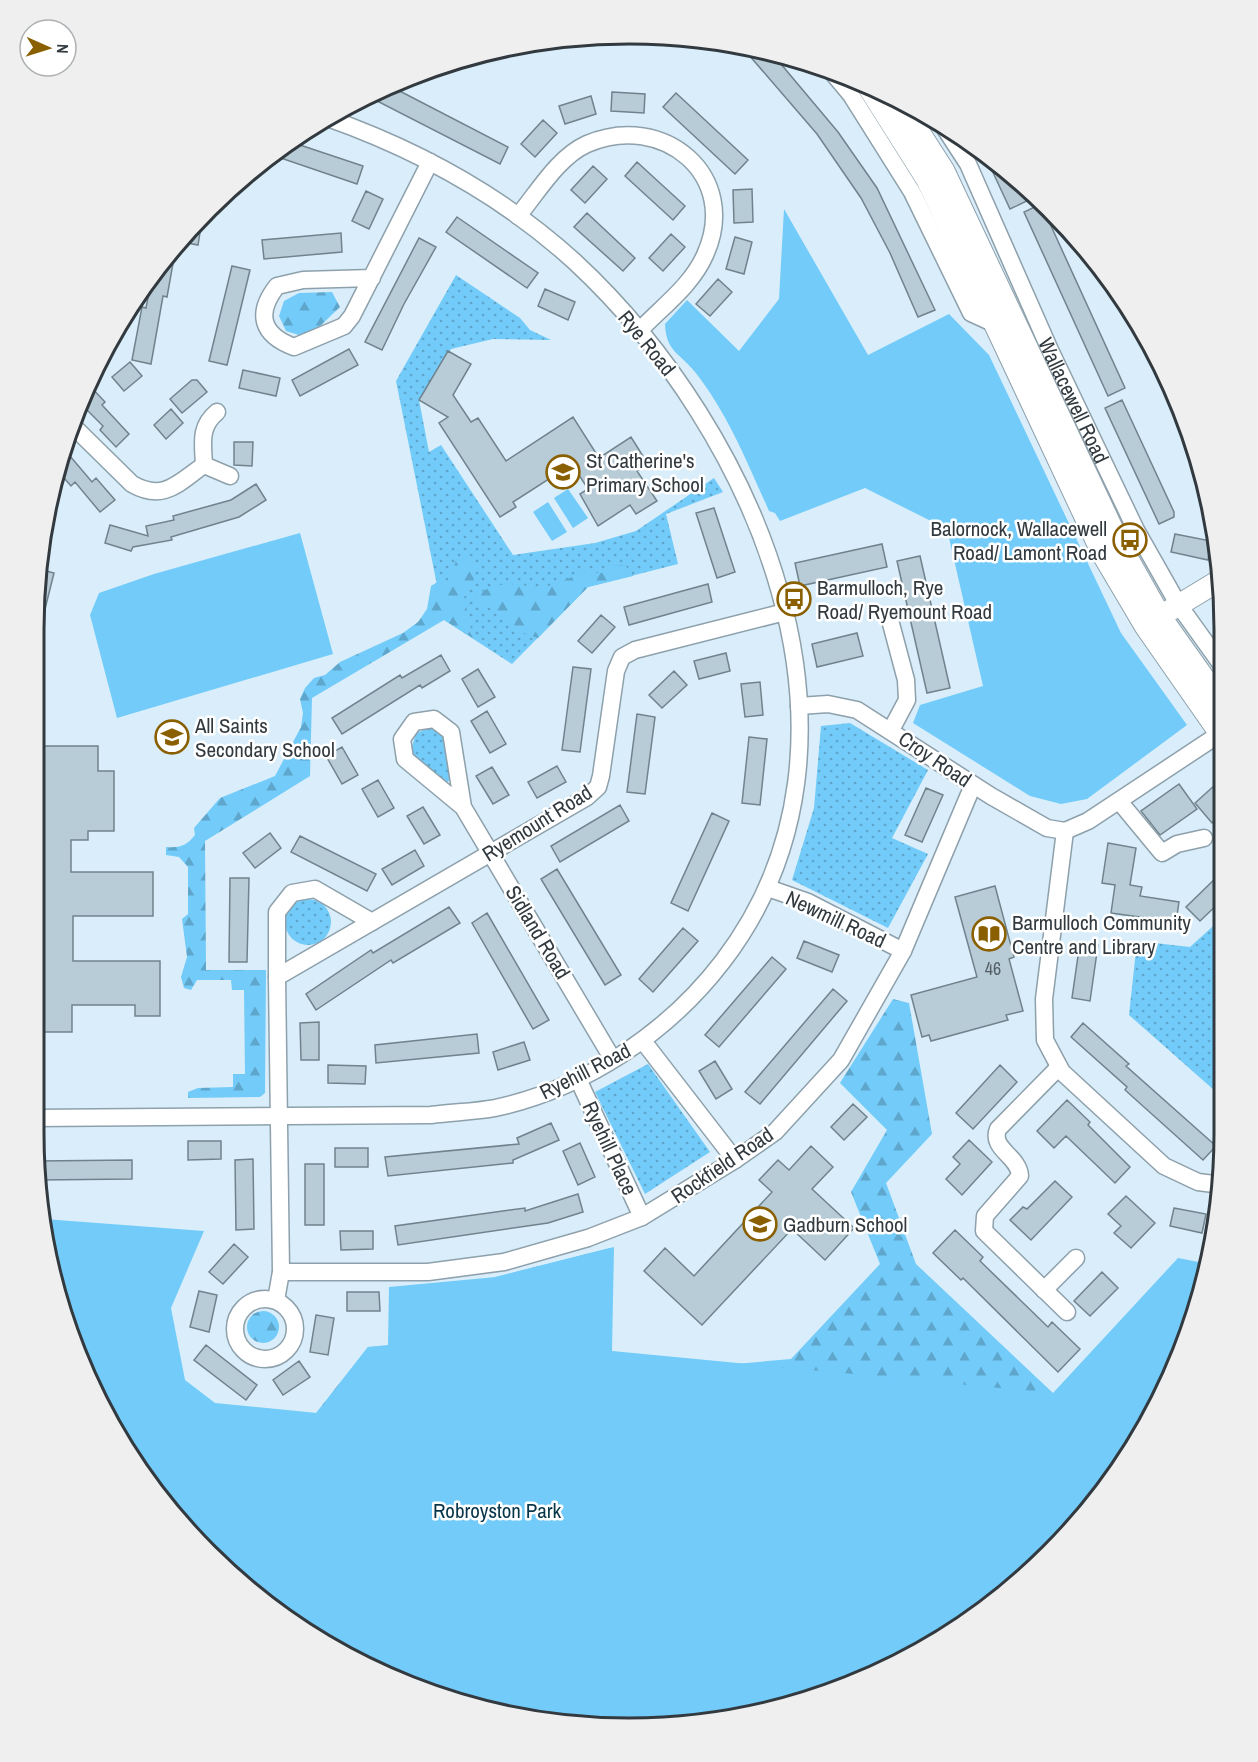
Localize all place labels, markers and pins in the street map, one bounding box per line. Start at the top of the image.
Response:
place label: St Catherine's Primary School [586,446,704,499]
school or university icon: St Catherine's Primary School [545,454,581,490]
place label: Balornock, Wallacewell Road/ Lamont Road [931,514,1107,567]
bus stop icon: Balornock, Wallacewell Road/ Lamont Road [1112,522,1148,558]
place label: Barmulloch, Rye Road/ Ryemount Road [817,573,992,626]
bus stop icon: Barmulloch, Rye Road/ Ryemount Road [776,581,812,617]
place label: All Saints Secondary School [194,711,335,764]
school or university icon: All Saints Secondary School [154,719,190,755]
place label: Barmulloch Community Centre and Library [1012,908,1191,961]
library icon: Barmulloch Community Centre and Library [971,916,1007,952]
school or university icon: Gadburn School [742,1206,778,1242]
place label: Gadburn School [783,1210,907,1239]

